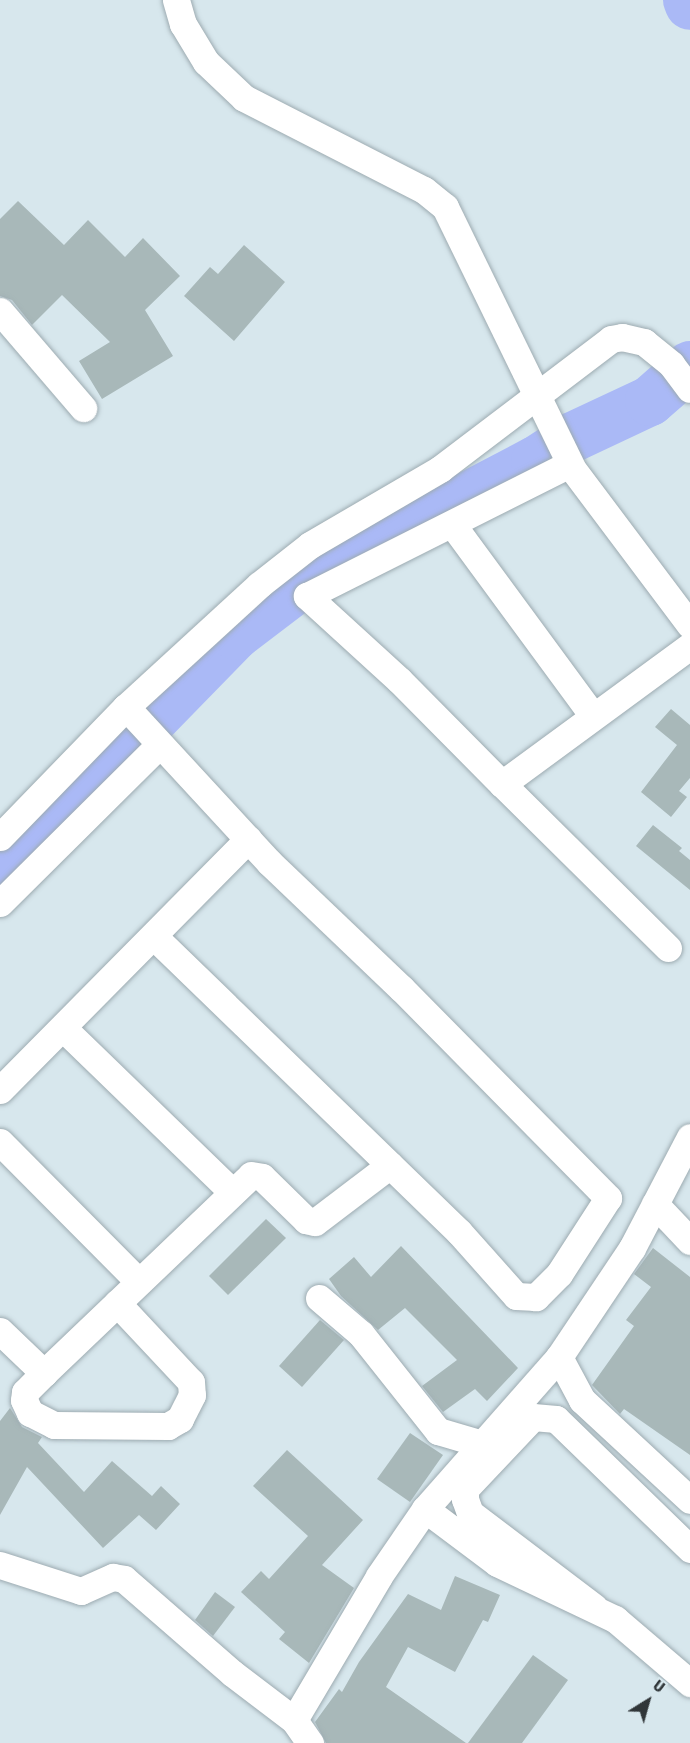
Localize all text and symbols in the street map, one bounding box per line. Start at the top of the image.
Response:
north arrow [618,1671,678,1731]
text: U [650,1676,669,1697]

